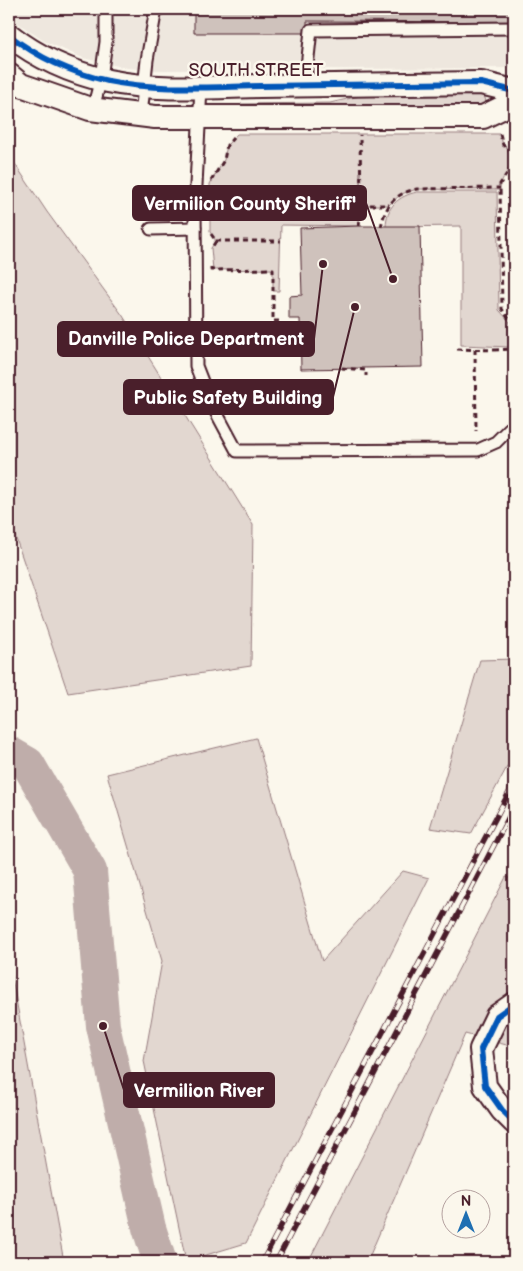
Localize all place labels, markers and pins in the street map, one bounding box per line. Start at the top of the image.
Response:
callout: Vermilion County Sheriff' [133,186,366,220]
callout: Danville Police Department [58,322,314,356]
callout: Public Safety Building [124,380,333,414]
callout: Vermilion River [124,1073,274,1107]

